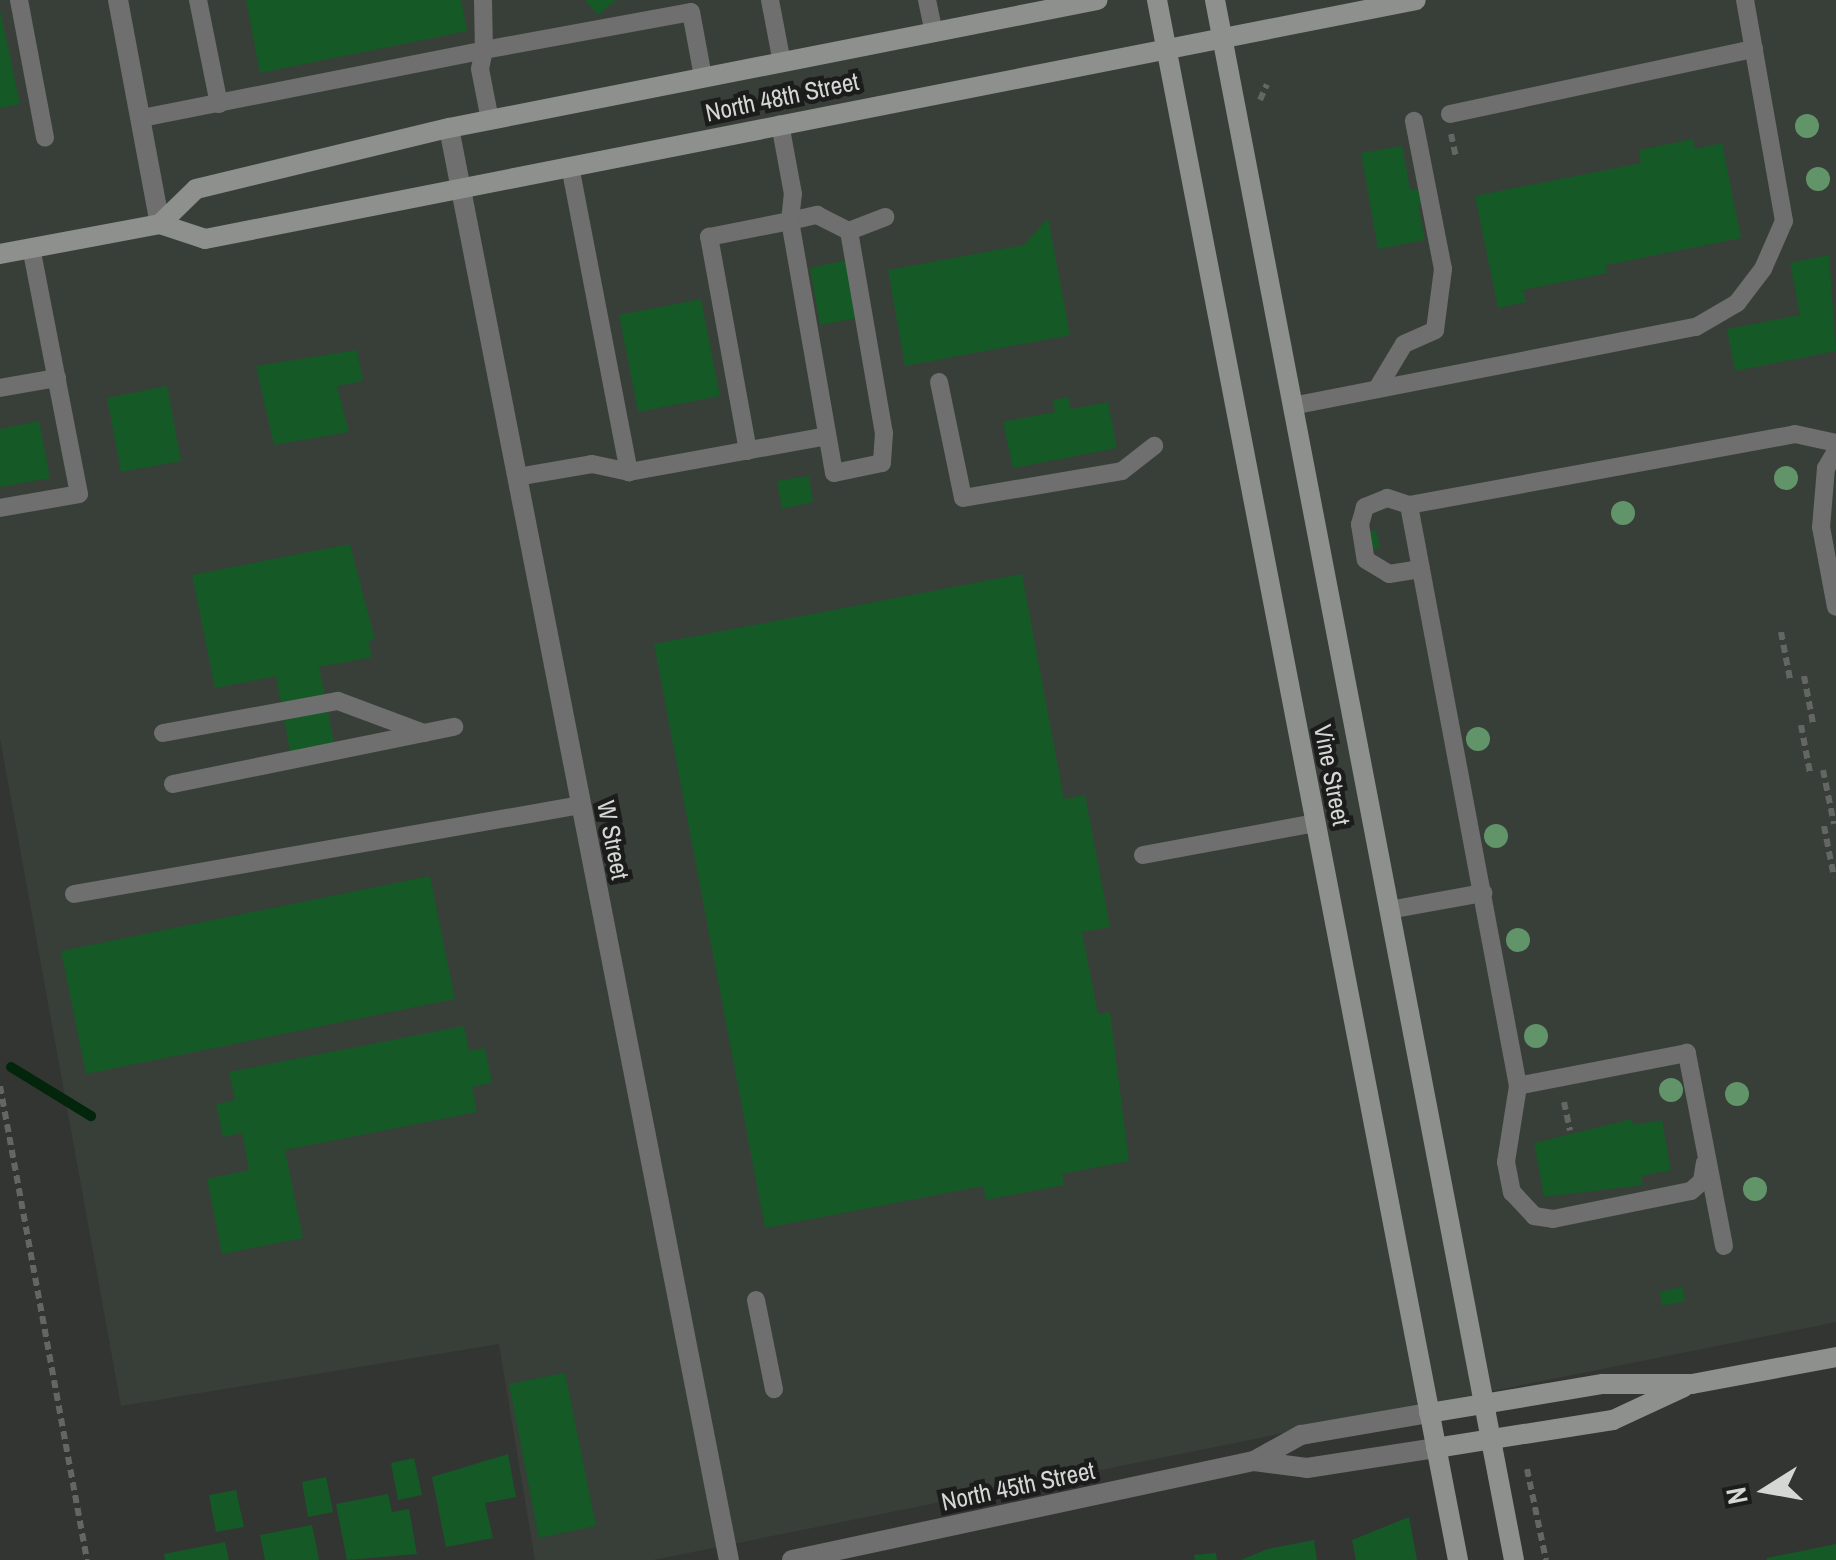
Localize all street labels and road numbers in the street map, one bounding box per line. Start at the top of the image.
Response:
street label: North 48th Street [703,66,861,128]
street label: Vine Street [1308,722,1356,828]
street label: W Street [591,798,635,882]
street label: North 45th Street [939,1455,1097,1517]

